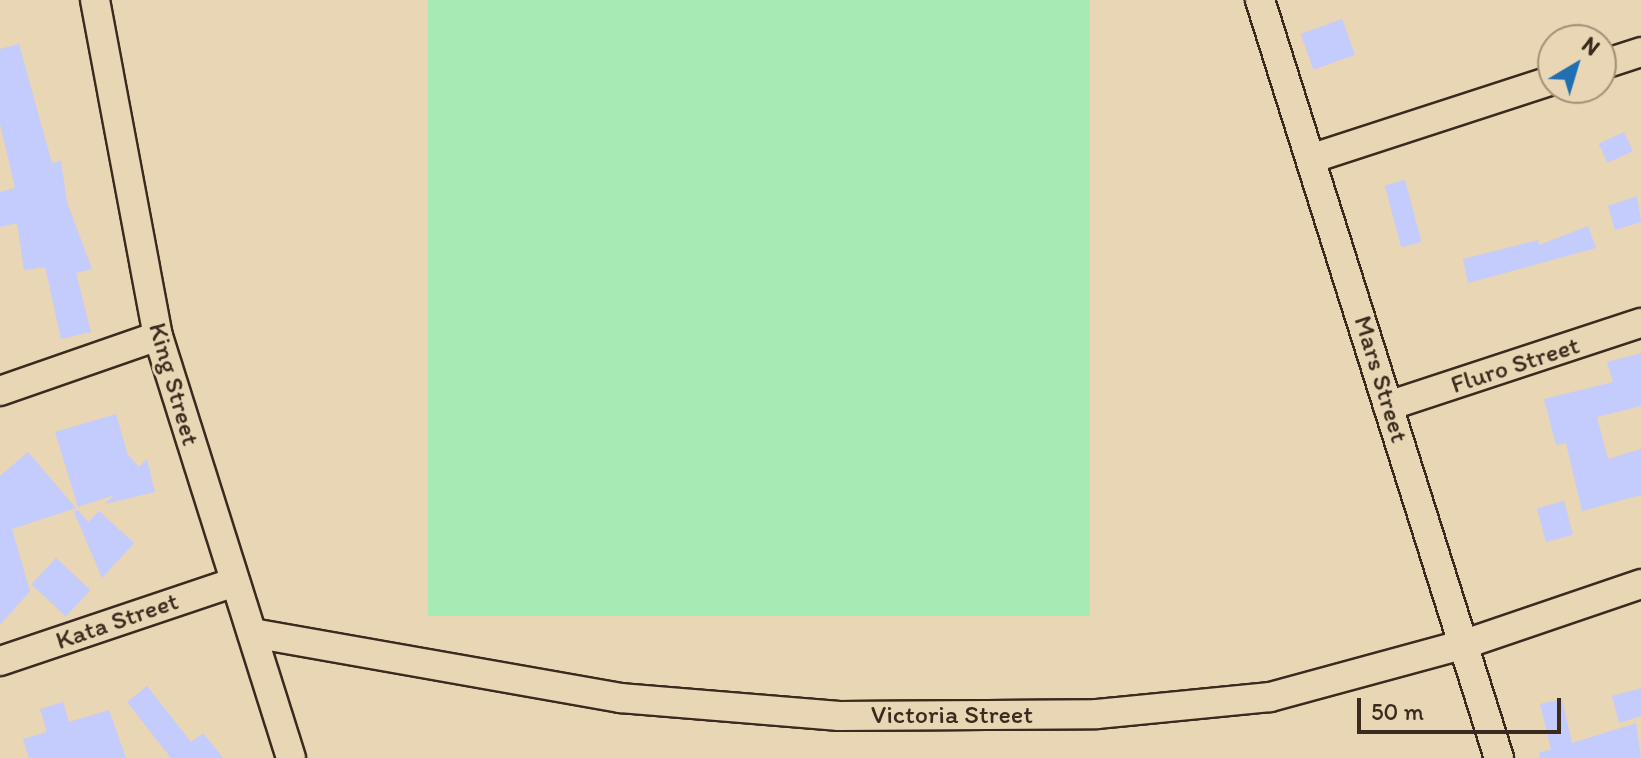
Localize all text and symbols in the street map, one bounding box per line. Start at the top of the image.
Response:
north arrow [1537,24,1617,104]
text: N [1577,31,1605,61]
street label: Mars Street [1347,312,1415,446]
street label: King Street [142,319,206,449]
street label: Fluro Street [1447,330,1583,400]
street label: Kata Street [52,586,182,656]
scale bar [1361,682,1565,732]
text: 50 m [1371,697,1424,726]
street label: Victoria Street [871,699,1033,731]

